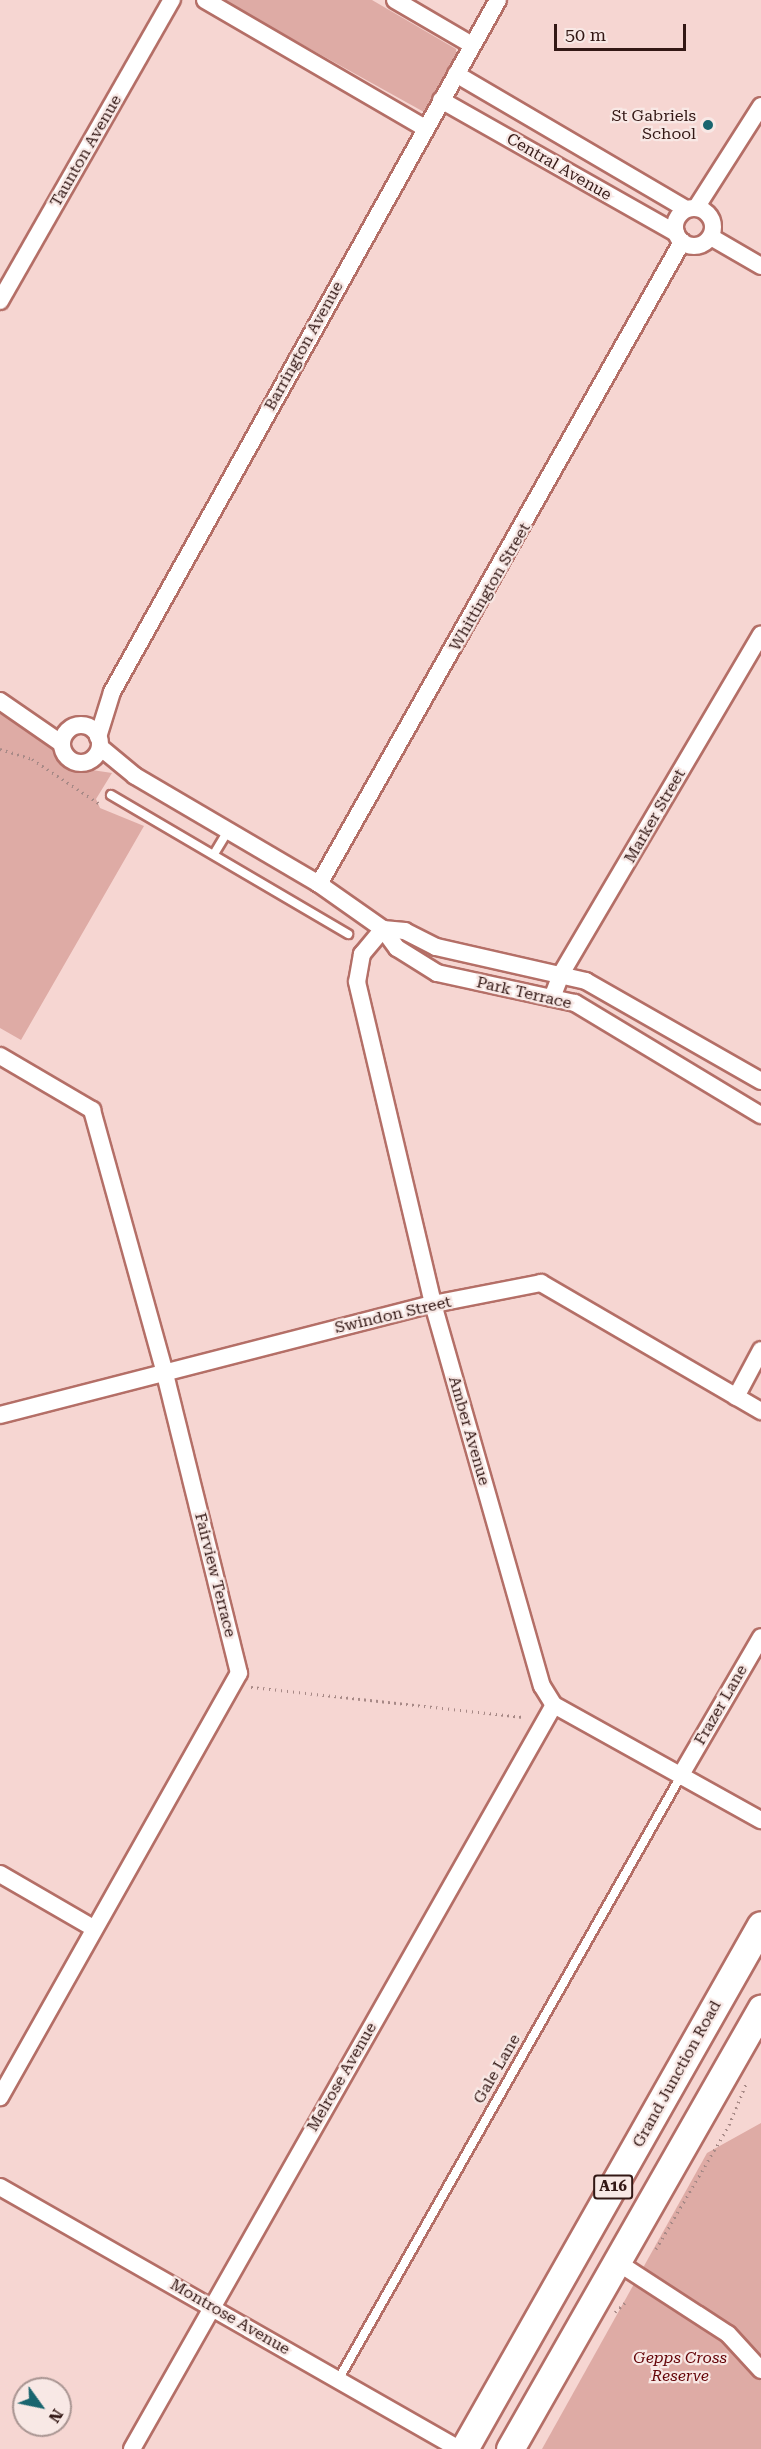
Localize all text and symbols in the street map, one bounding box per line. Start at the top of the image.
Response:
scale bar [557,12,689,50]
text: 50 m [565,24,606,45]
street label: Taunton Avenue [46,92,126,210]
place label: St Gabriels School [612,106,696,144]
marker: St Gabriels School [701,118,715,132]
street label: Central Avenue [503,129,615,205]
street label: Barrington Avenue [261,278,347,414]
street label: Whittington Street [446,520,534,654]
street label: Marker Street [620,766,690,866]
street label: Park Terrace [475,973,573,1013]
street label: Swindon Street [333,1292,453,1338]
street label: Amber Avenue [444,1374,494,1488]
street label: Fairview Terrace [190,1511,240,1639]
street label: Frazer Lane [690,1662,752,1748]
street label: Grand Junction Road [629,1997,725,2151]
street label: Melrose Avenue [303,2019,381,2135]
street label: Gale Lane [469,2031,525,2107]
road number: A16 [592,2175,634,2199]
street label: Montrose Avenue [167,2275,293,2359]
park label: Gepps Cross Reserve [633,2348,727,2386]
north arrow [12,2377,72,2437]
text: N [45,2406,67,2426]

